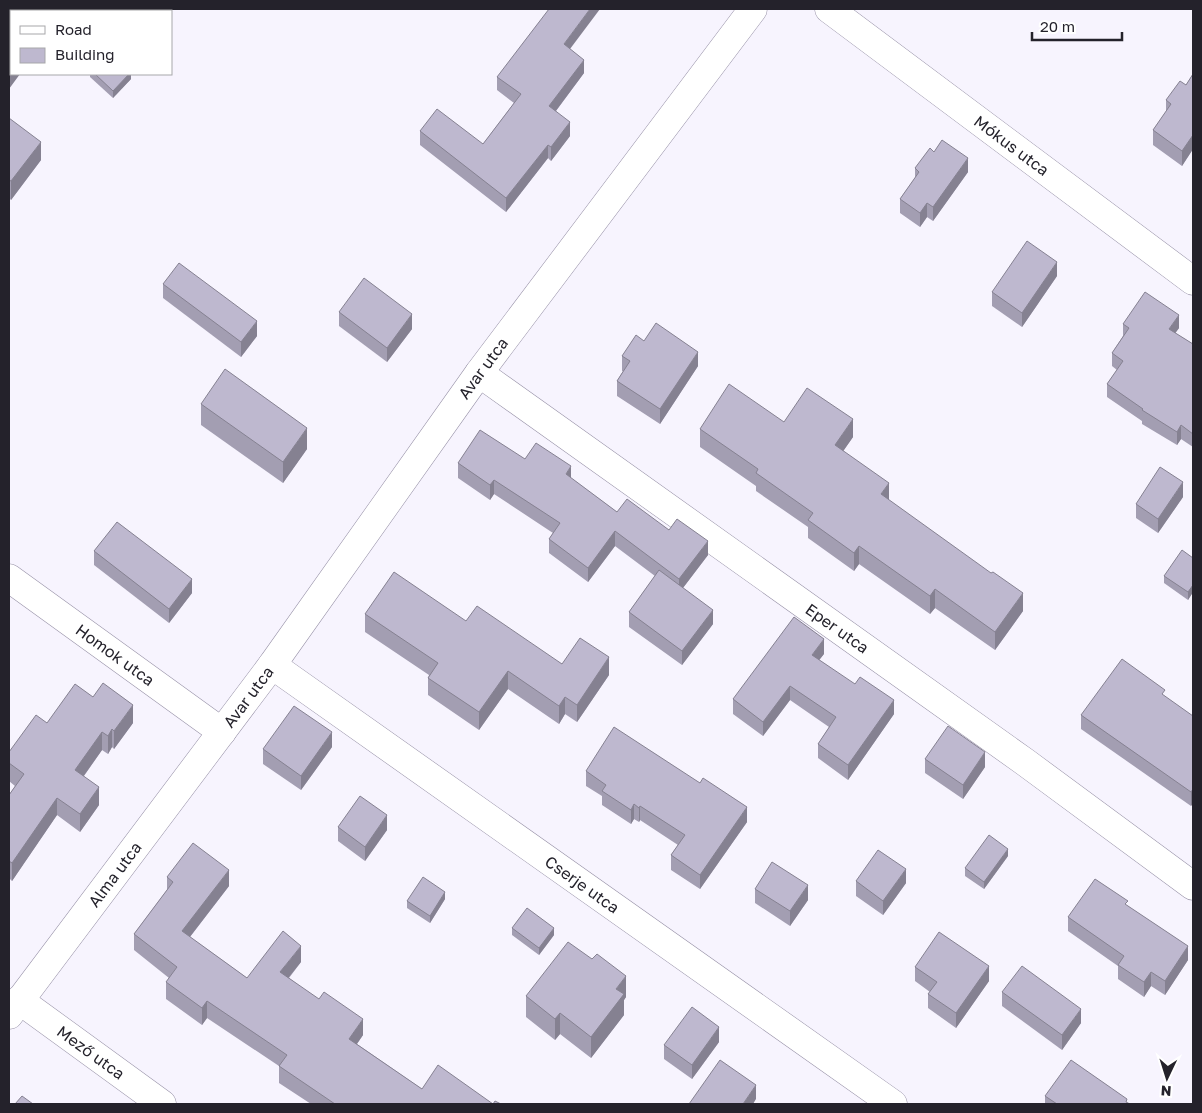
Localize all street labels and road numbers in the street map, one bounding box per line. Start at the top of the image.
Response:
street label: Mókus utca [970,111,1053,180]
street label: Avar utca [454,333,512,403]
street label: Eper utca [802,599,873,658]
street label: Homok utca [72,620,158,690]
street label: Avar utca [219,662,278,731]
street label: Alma utca [84,838,146,911]
street label: Cserje utca [541,851,623,917]
street label: Mező utca [53,1021,129,1084]

